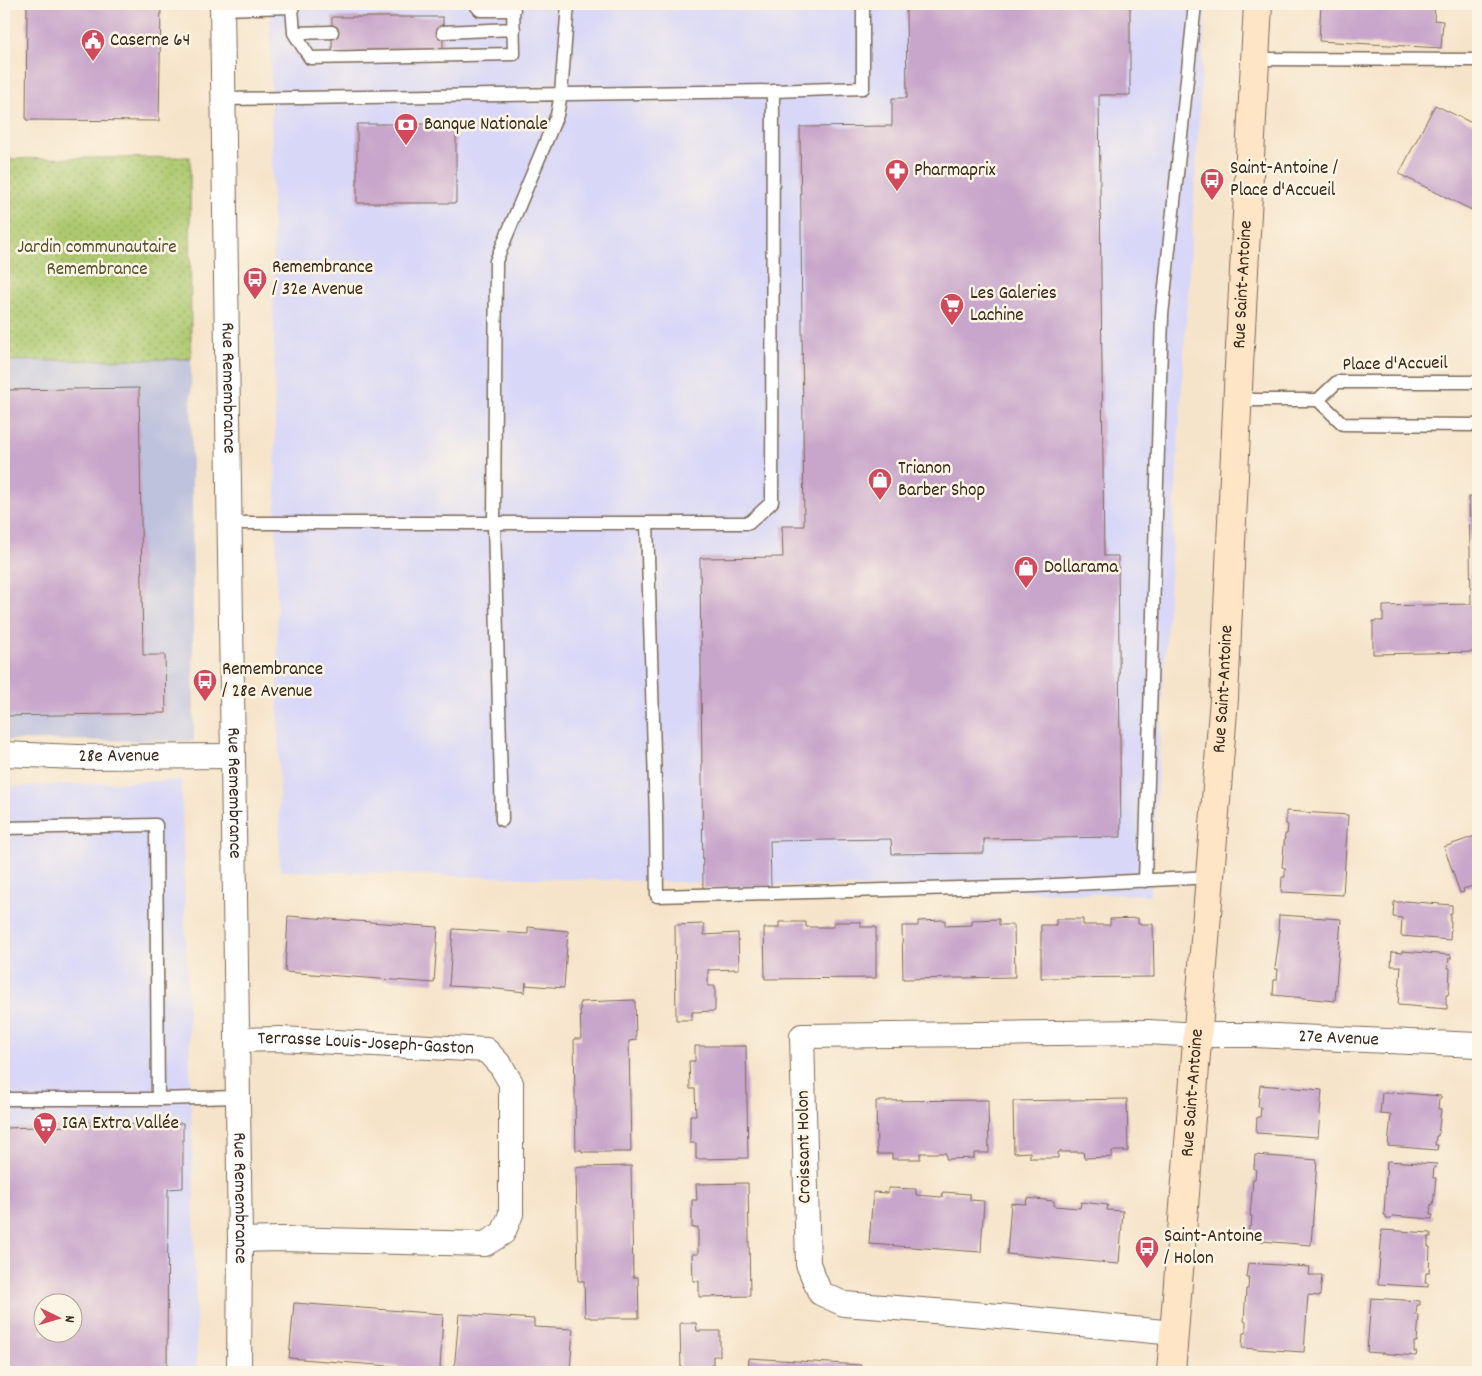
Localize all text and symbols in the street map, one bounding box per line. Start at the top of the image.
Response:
public building icon: Caserne 64 [80,28,106,62]
place label: Caserne 64 [110,28,190,55]
bank icon: Banque Nationale [393,112,419,146]
place label: Banque Nationale [424,112,548,139]
place label: Saint-Antoine / Place d'Accueil [1230,156,1338,205]
pharmacy icon: Pharmaprix [884,158,910,192]
place label: Pharmaprix [914,158,996,185]
bus stop icon: Saint-Antoine / Place d'Accueil [1199,167,1225,201]
street label: Rue Saint-Antoine [1226,220,1260,349]
park label: Jardin communautaire Remembrance [17,235,177,284]
place label: Remembrance / 32e Avenue [272,255,373,304]
bus stop icon: Remembrance / 32e Avenue [242,266,268,300]
place label: Les Galeries Lachine [970,281,1057,330]
supermarket icon: Les Galeries Lachine [939,292,965,326]
street label: Rue Remembrance [213,322,242,454]
street label: Place d'Accueil [1342,351,1448,379]
place label: Trianon Barber Shop [898,456,985,505]
shop icon: Trianon Barber Shop [867,467,893,501]
shop icon: Dollarama [1013,555,1039,589]
place label: Dollarama [1044,555,1119,582]
street label: Rue Saint-Antoine [1206,624,1241,754]
place label: Remembrance / 28e Avenue [222,657,323,706]
bus stop icon: Remembrance / 28e Avenue [192,668,218,702]
street label: Rue Remembrance [219,727,248,859]
street label: 28e Avenue [78,743,159,770]
street label: 27e Avenue [1298,1024,1379,1054]
street label: Terrasse Louis-Joseph-Gaston [257,1025,475,1063]
street label: Rue Saint-Antoine [1174,1028,1211,1158]
street label: Croissant Holon [791,1090,819,1204]
supermarket icon: IGA Extra Vallée [32,1111,58,1145]
place label: IGA Extra Vallée [62,1111,179,1138]
street label: Rue Remembrance [225,1132,254,1264]
place label: Saint-Antoine / Holon [1164,1224,1262,1273]
bus stop icon: Saint-Antoine / Holon [1134,1235,1160,1269]
north arrow [32,1294,82,1344]
text: N [59,1315,79,1323]

